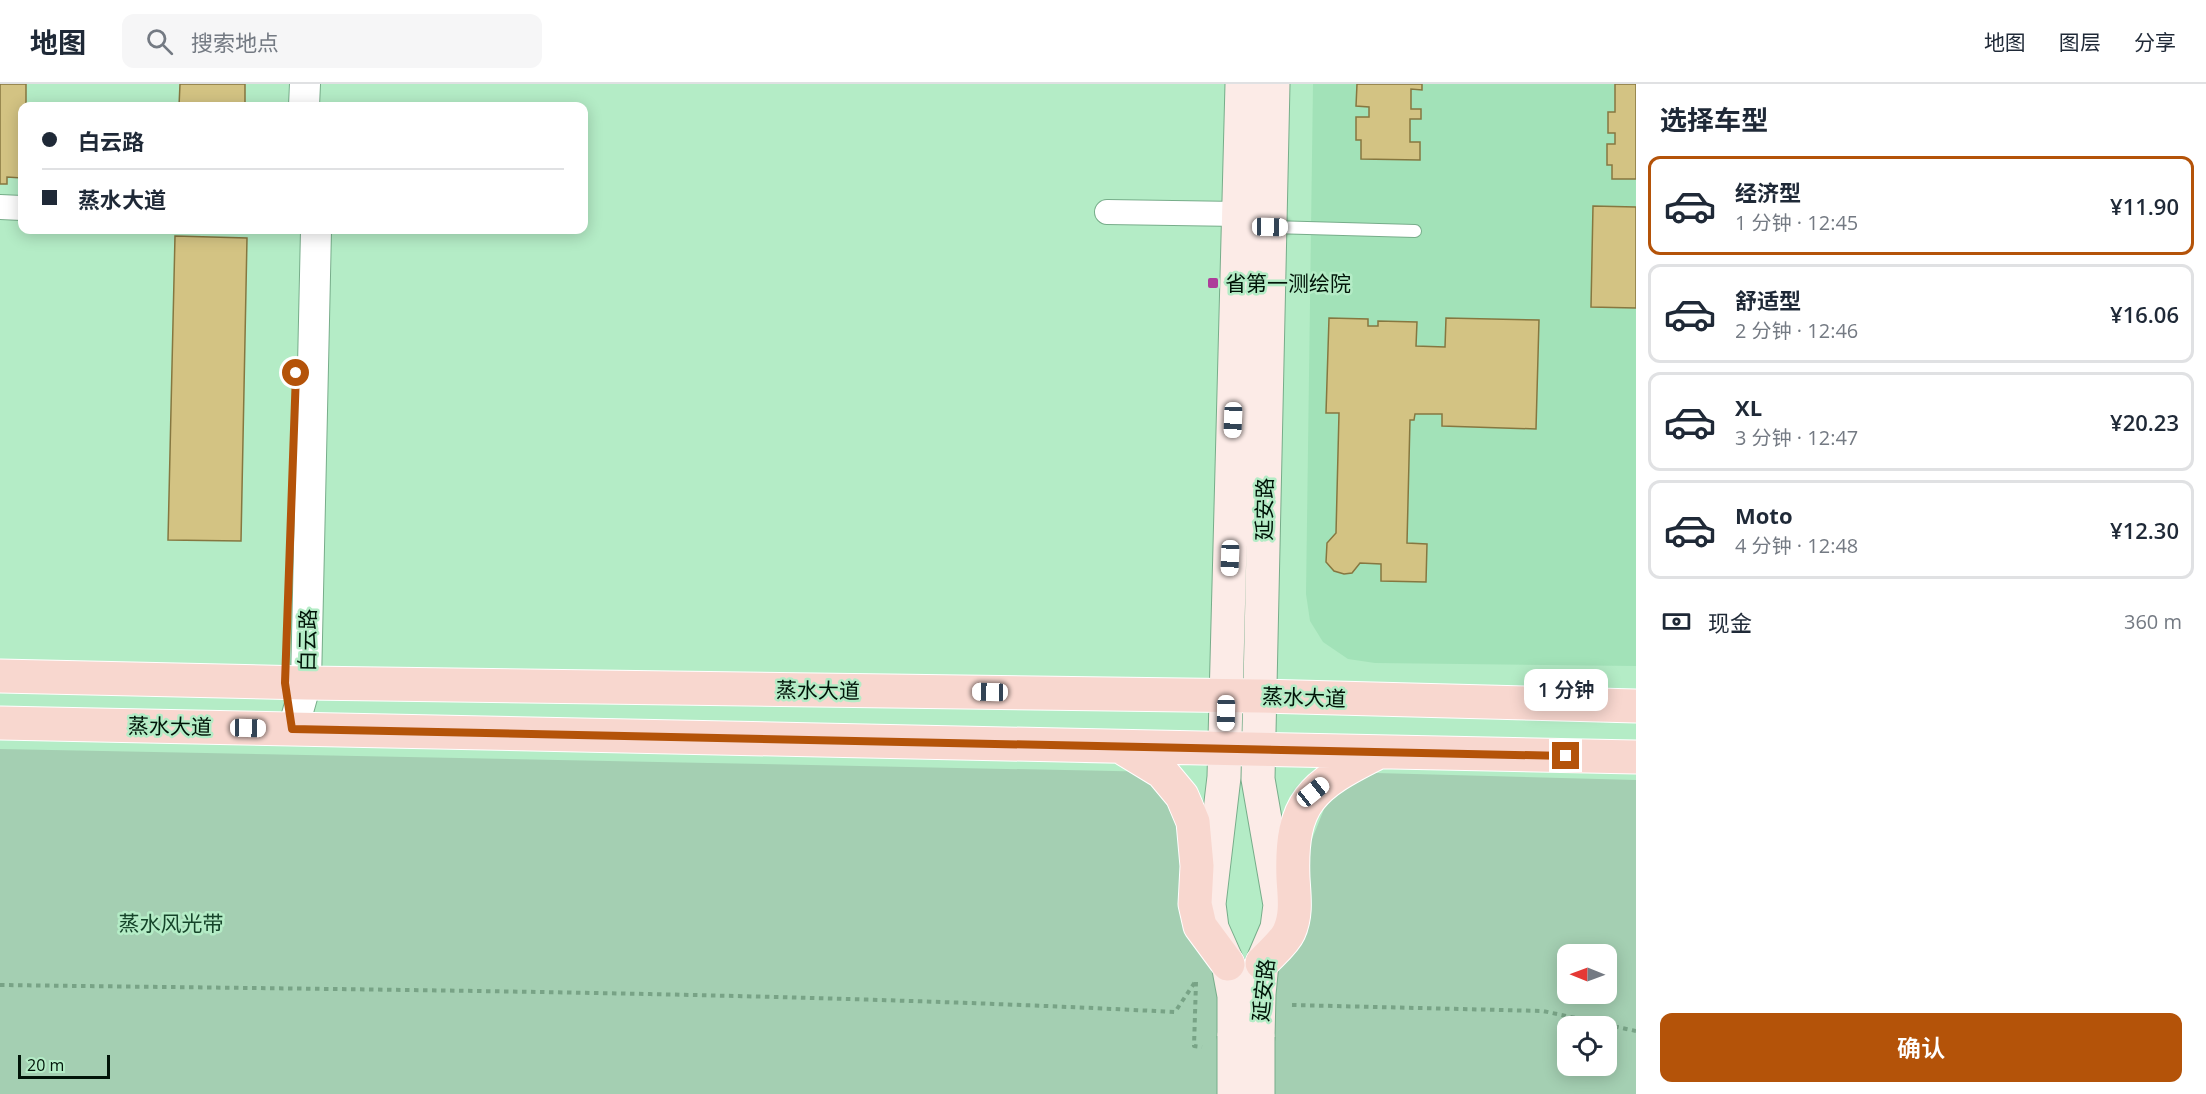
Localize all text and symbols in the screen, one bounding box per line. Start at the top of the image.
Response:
search box [122,14,542,68]
text: 地图 [30,23,86,61]
icon: search [143,25,176,58]
text: 搜索地点 [191,27,279,57]
text: 地图 [1984,28,2026,56]
text: 图层 [2059,28,2101,56]
text: 分享 [2134,28,2176,56]
text: 选择车型 [1660,101,1768,138]
text: 白云路 [78,126,144,156]
text: 经济型 [1735,177,1801,207]
icon: car [1663,179,1717,233]
text: 蒸水大道 [78,184,166,214]
text: ¥11.90 [2110,191,2179,221]
text: 1 分钟 · 12:45 [1735,209,1858,236]
car [1252,218,1288,236]
place label: 省第一测绘院 [1225,269,1351,297]
marker: 省第一测绘院 [1206,276,1220,290]
text: 舒适型 [1735,285,1801,315]
icon: car [1663,287,1717,341]
text: ¥16.06 [2110,299,2179,329]
text: 2 分钟 · 12:46 [1735,317,1858,344]
route start [282,359,309,386]
text: XL [1735,392,1762,422]
icon: car [1663,395,1717,449]
car [1223,402,1243,438]
text: ¥20.23 [2110,407,2179,437]
text: 3 分钟 · 12:47 [1735,424,1858,451]
street label: 延安路 [1249,477,1279,541]
text: Moto [1735,500,1793,530]
icon: car [1663,503,1717,557]
text: ¥12.30 [2110,515,2179,545]
text: 4 分钟 · 12:48 [1735,532,1858,559]
car [1220,540,1240,576]
icon: cash [1660,605,1693,638]
text: 现金 [1708,607,1752,637]
street label: 白云路 [292,608,322,672]
text: 360 m [2124,608,2182,635]
callout: 1 分钟 [1524,669,1608,711]
street label: 蒸水大道 [776,675,860,705]
text: 1 分钟 [1538,676,1594,703]
street label: 蒸水大道 [1262,682,1346,712]
car [972,683,1008,701]
car [1217,695,1235,731]
street label: 蒸水大道 [128,711,212,741]
car [230,719,266,737]
route end [1552,742,1579,769]
car [1293,774,1333,810]
park label: 蒸水风光带 [119,909,224,937]
north arrow [1557,944,1617,1004]
map controls [1557,944,1617,1076]
street label: 延安路 [1246,957,1280,1023]
button: 确认 [1660,1013,2182,1082]
button: locate [1557,1016,1617,1076]
scale bar [18,1052,110,1080]
text: 20 m [27,1054,64,1076]

